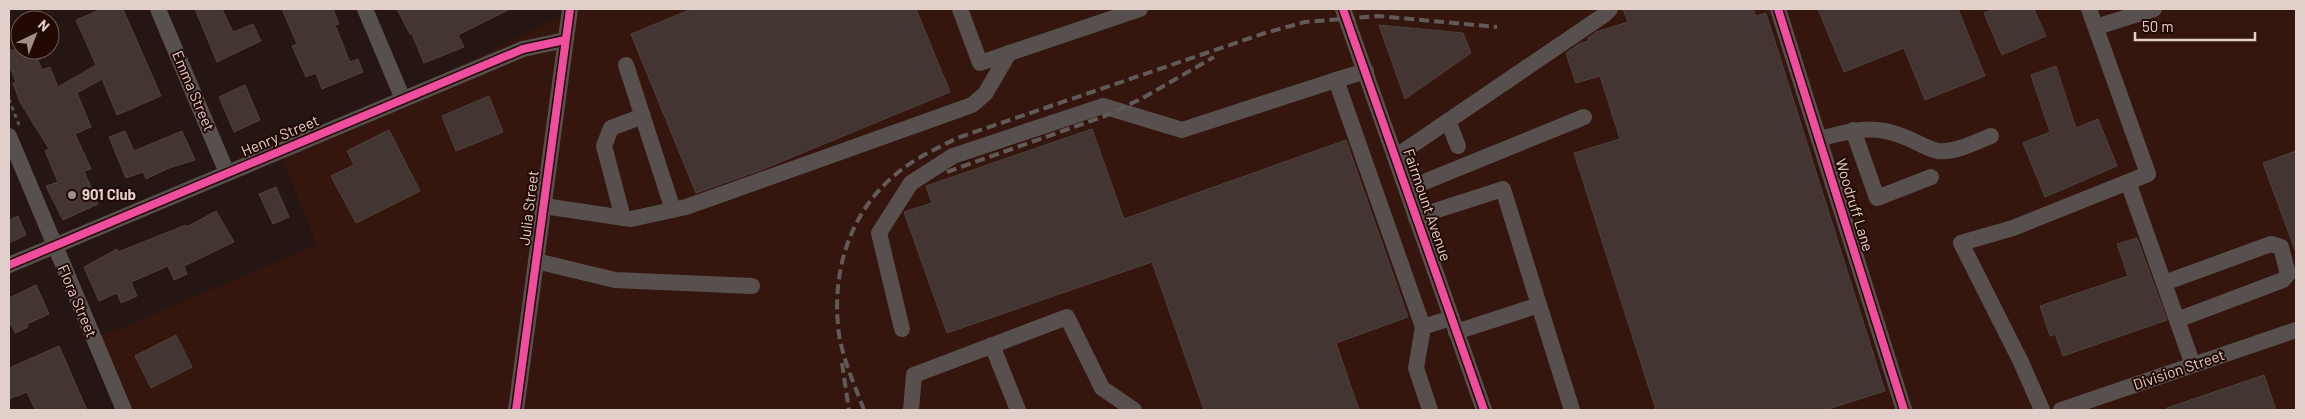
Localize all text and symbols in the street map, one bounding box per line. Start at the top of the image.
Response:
north arrow [10,10,60,60]
scale bar [2135,10,2255,42]
text: N [35,16,53,35]
text: 50 m [2142,17,2174,35]
street label: Emma Street [169,48,219,133]
street label: Henry Street [238,111,321,160]
street label: Fairmount Avenue [1400,146,1456,263]
street label: Woodruff Lane [1832,156,1878,253]
street label: Julia Street [514,169,542,246]
place label: 901 Club [82,185,136,203]
marker: 901 Club [66,189,78,201]
street label: Flora Street [55,262,101,340]
street label: Division Street [2131,345,2227,393]

